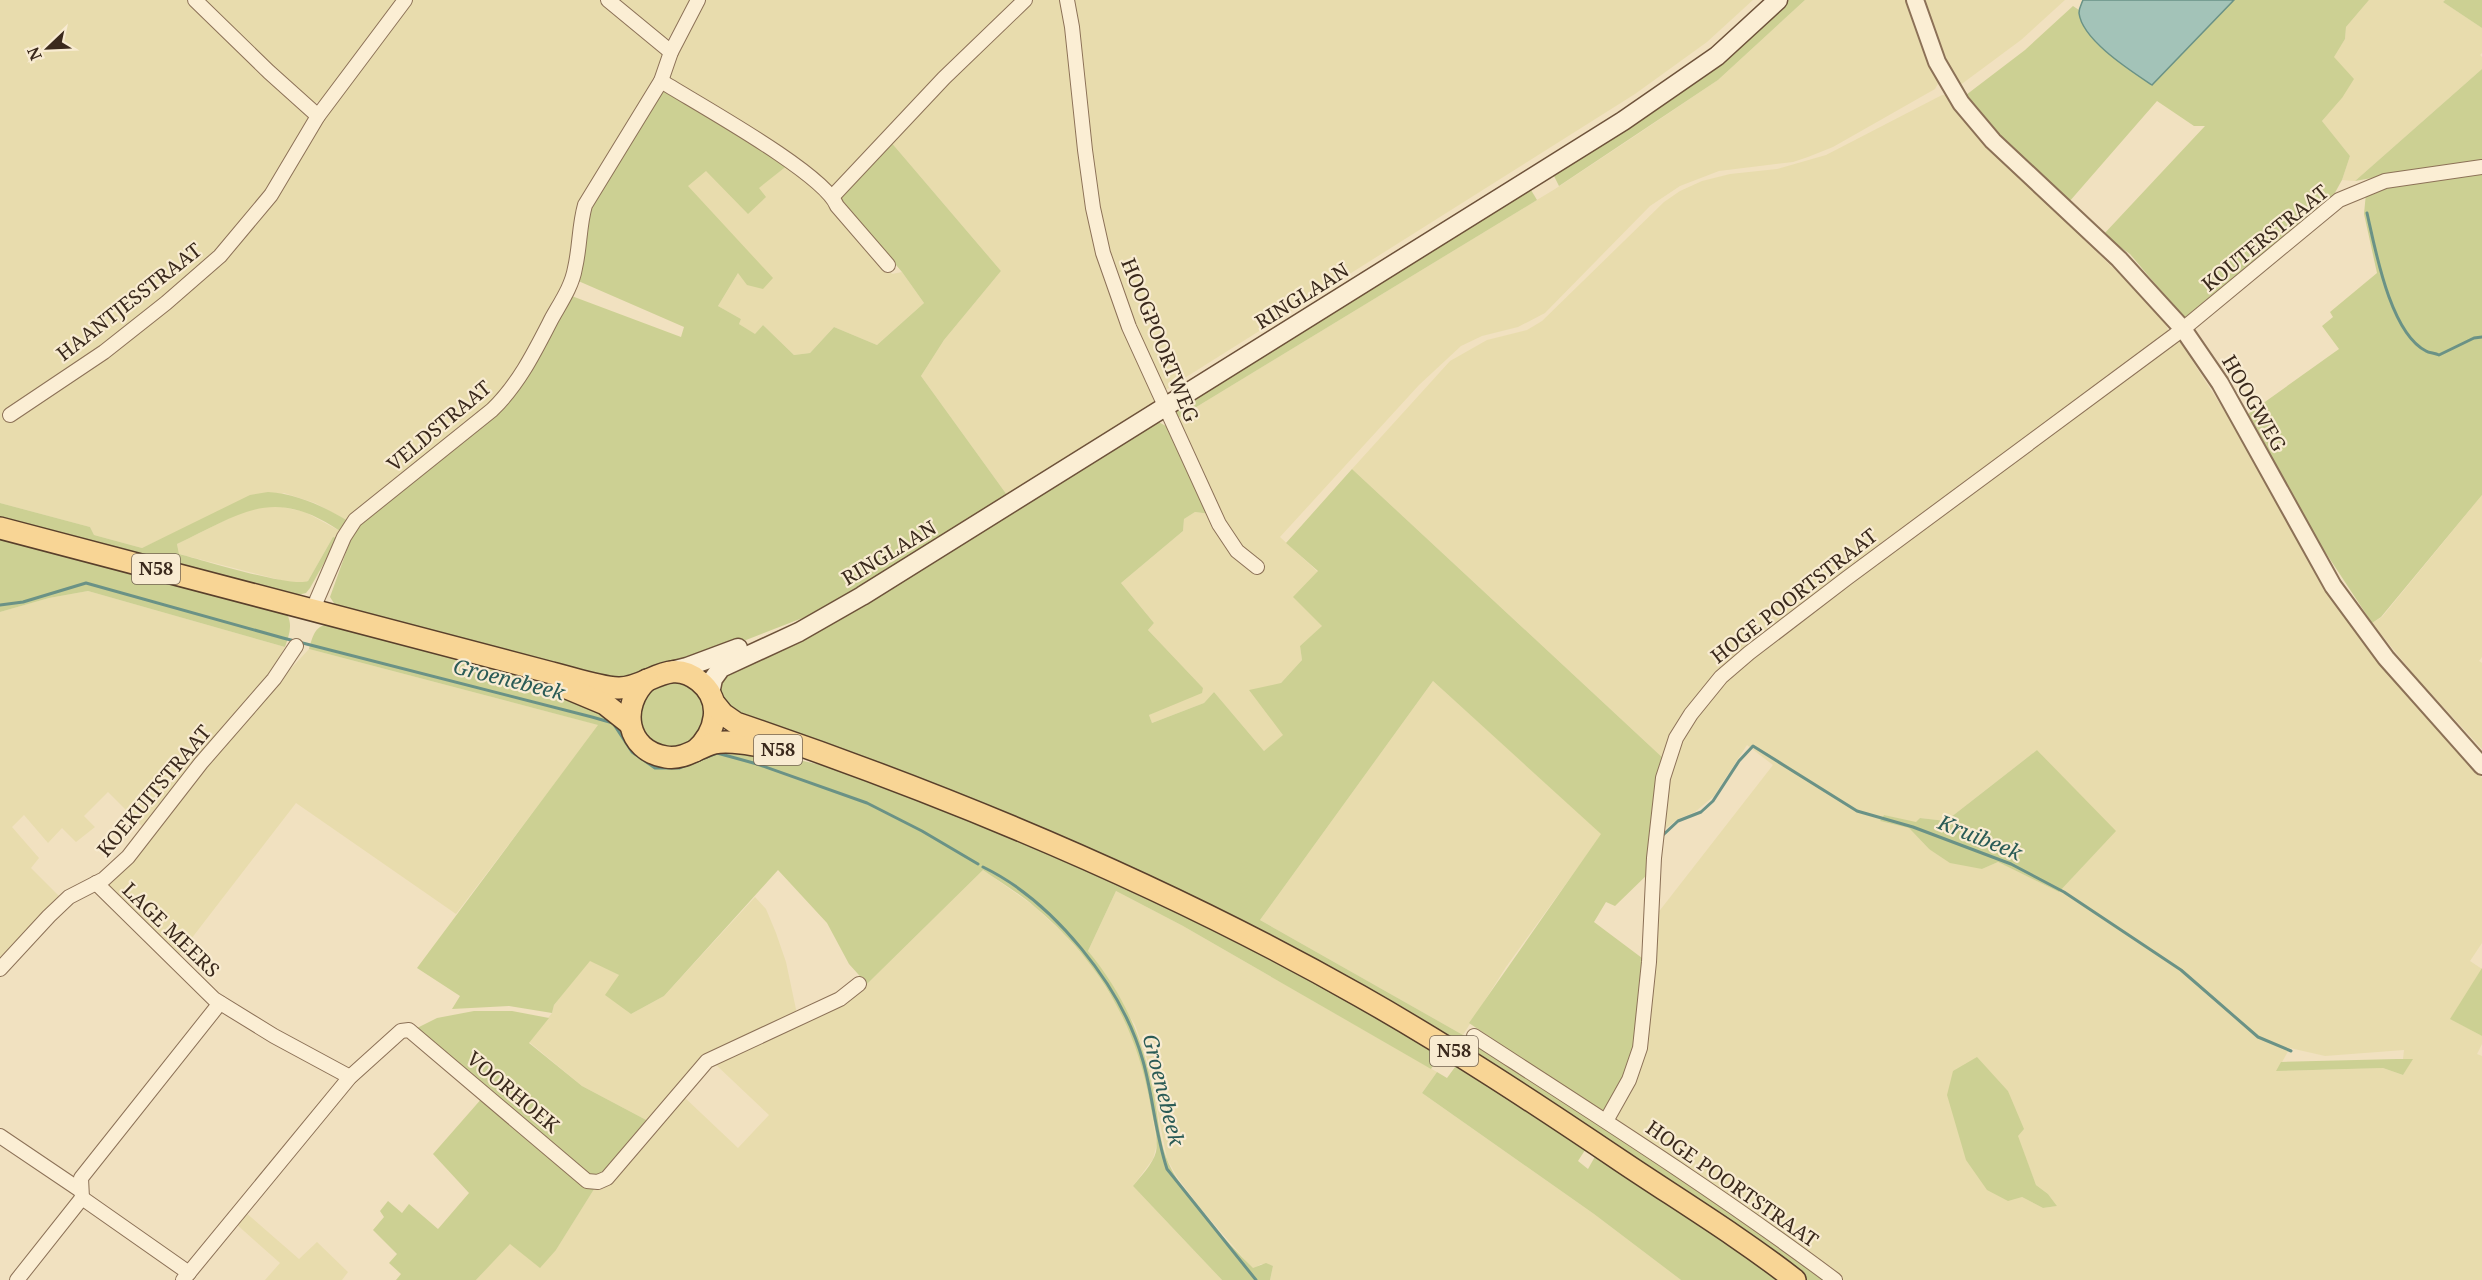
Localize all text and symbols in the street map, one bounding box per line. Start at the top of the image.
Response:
north arrow [18,18,78,78]
text: N [21,43,47,64]
street label: KOUTERSTRAAT [2196,178,2334,297]
street label: HAANTJESSTRAAT [51,236,207,367]
street label: HOOGPOORTWEG [1115,254,1206,426]
street label: RINGLAAN [1250,256,1354,335]
street label: HOOGWEG [2216,350,2293,456]
street label: VELDSTRAAT [381,374,496,477]
street label: RINGLAAN [836,514,941,591]
street label: HOGE POORTSTRAAT [1705,522,1883,669]
road number: N58 [132,554,180,584]
water label: Groenebeek [450,652,569,707]
street label: KOEKUITSTRAAT [91,719,217,862]
road number: N58 [754,735,802,765]
water label: Kruibeek [1933,807,2027,867]
street label: LAGE MEERS [117,876,226,983]
water label: Groenebeek [1137,1031,1192,1150]
road number: N58 [1430,1036,1478,1066]
street label: VOORHOEK [461,1045,566,1139]
street label: HOGE POORTSTRAAT [1641,1114,1824,1253]

